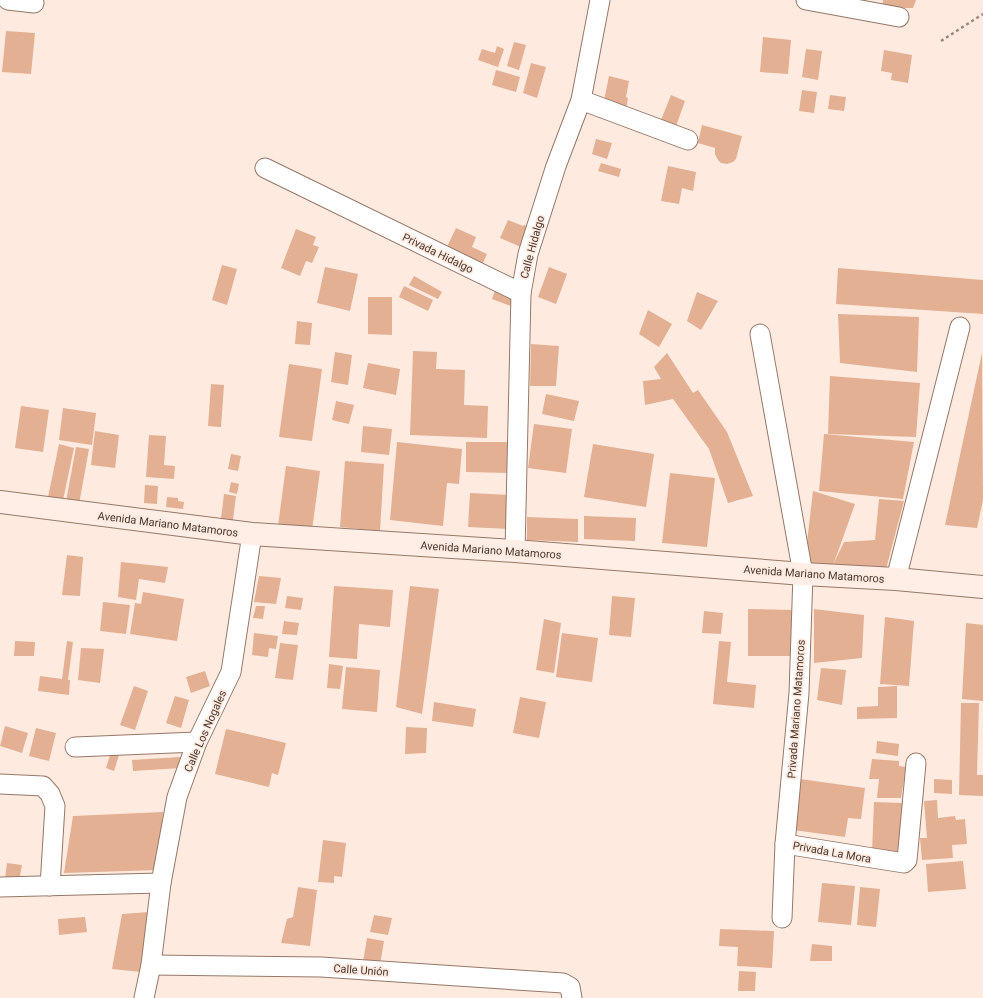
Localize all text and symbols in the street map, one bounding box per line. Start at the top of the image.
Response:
street label: Calle Hidalgo [518,214,547,280]
street label: Privada Hidalgo [400,231,475,276]
street label: Avenida Mariano Matamoros [97,509,239,540]
street label: Avenida Mariano Matamoros [420,539,562,562]
street label: Avenida Mariano Matamoros [743,563,885,586]
street label: Privada Mariano Matamoros [785,639,808,779]
street label: Calle Los Nogales [182,688,229,774]
street label: Privada La Mora [792,839,872,866]
street label: Calle Unión [333,962,389,979]

